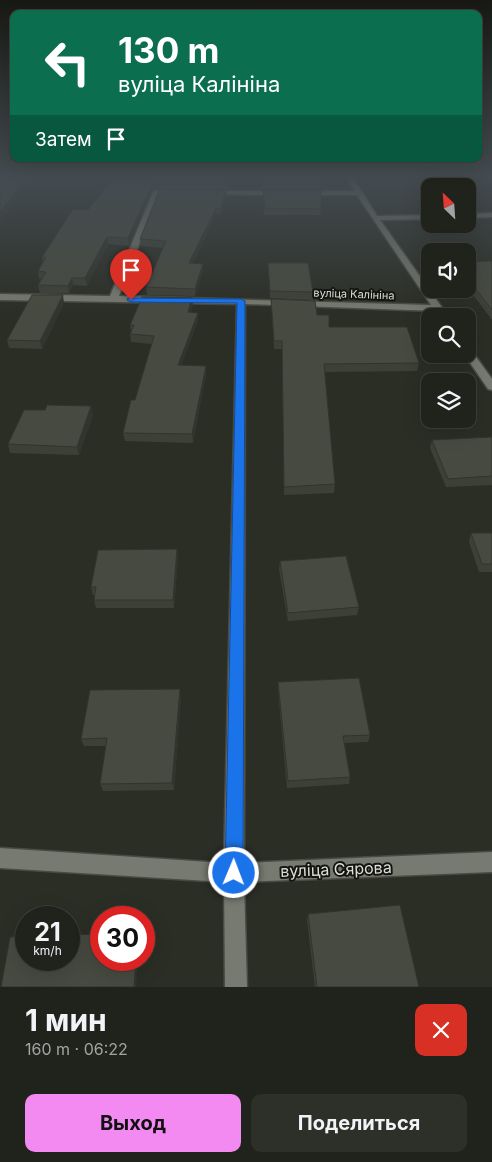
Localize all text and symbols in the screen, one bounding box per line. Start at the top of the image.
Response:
text: 130 m [118,29,220,71]
icon: left [35,30,100,95]
text: вуліца Калініна [118,71,280,97]
icon: arrive [102,125,130,153]
text: Затем [35,128,92,151]
north arrow [421,178,476,232]
map controls [421,178,476,428]
button: sound [421,243,476,298]
pin [110,249,152,300]
icon: arrive [117,256,145,284]
street label: вуліца Калініна [313,286,395,302]
button: search [421,308,476,363]
button: layers [421,373,476,428]
position arrow [207,846,259,898]
street label: вуліца Сярова [280,857,392,881]
speed limit sign: 30 [90,906,155,971]
text: 21 [34,917,61,947]
text: km/h [33,943,62,958]
text: 1 мин [25,1002,107,1038]
button: close [415,1004,467,1056]
text: 160 m · 06:22 [25,1039,128,1059]
button: Выход [25,1094,241,1152]
button: Поделиться [251,1094,467,1152]

